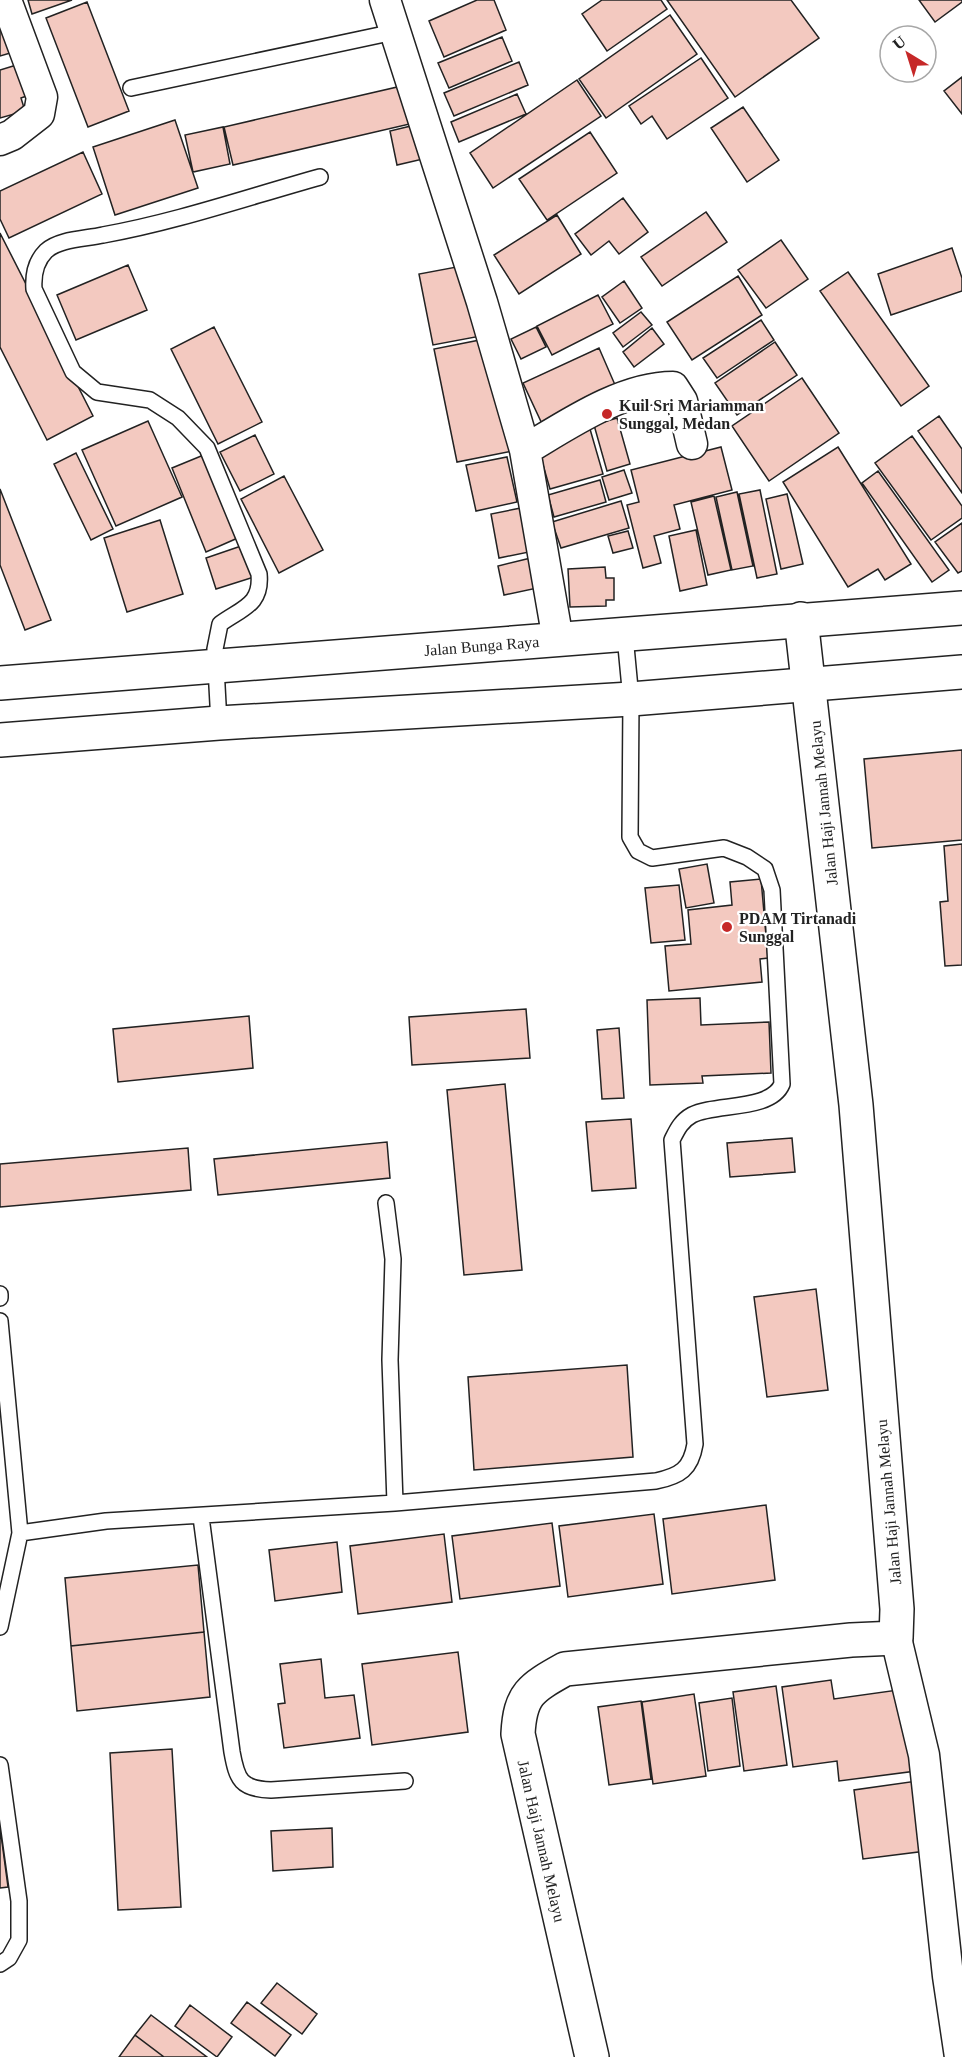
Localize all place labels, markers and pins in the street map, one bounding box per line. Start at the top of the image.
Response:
place label: Kuil Sri Mariamman Sunggal, Medan [619,397,764,433]
marker: Kuil Sri Mariamman Sunggal, Medan [600,407,614,421]
place label: PDAM Tirtanadi Sunggal [739,910,857,946]
marker: PDAM Tirtanadi Sunggal [720,920,734,934]

